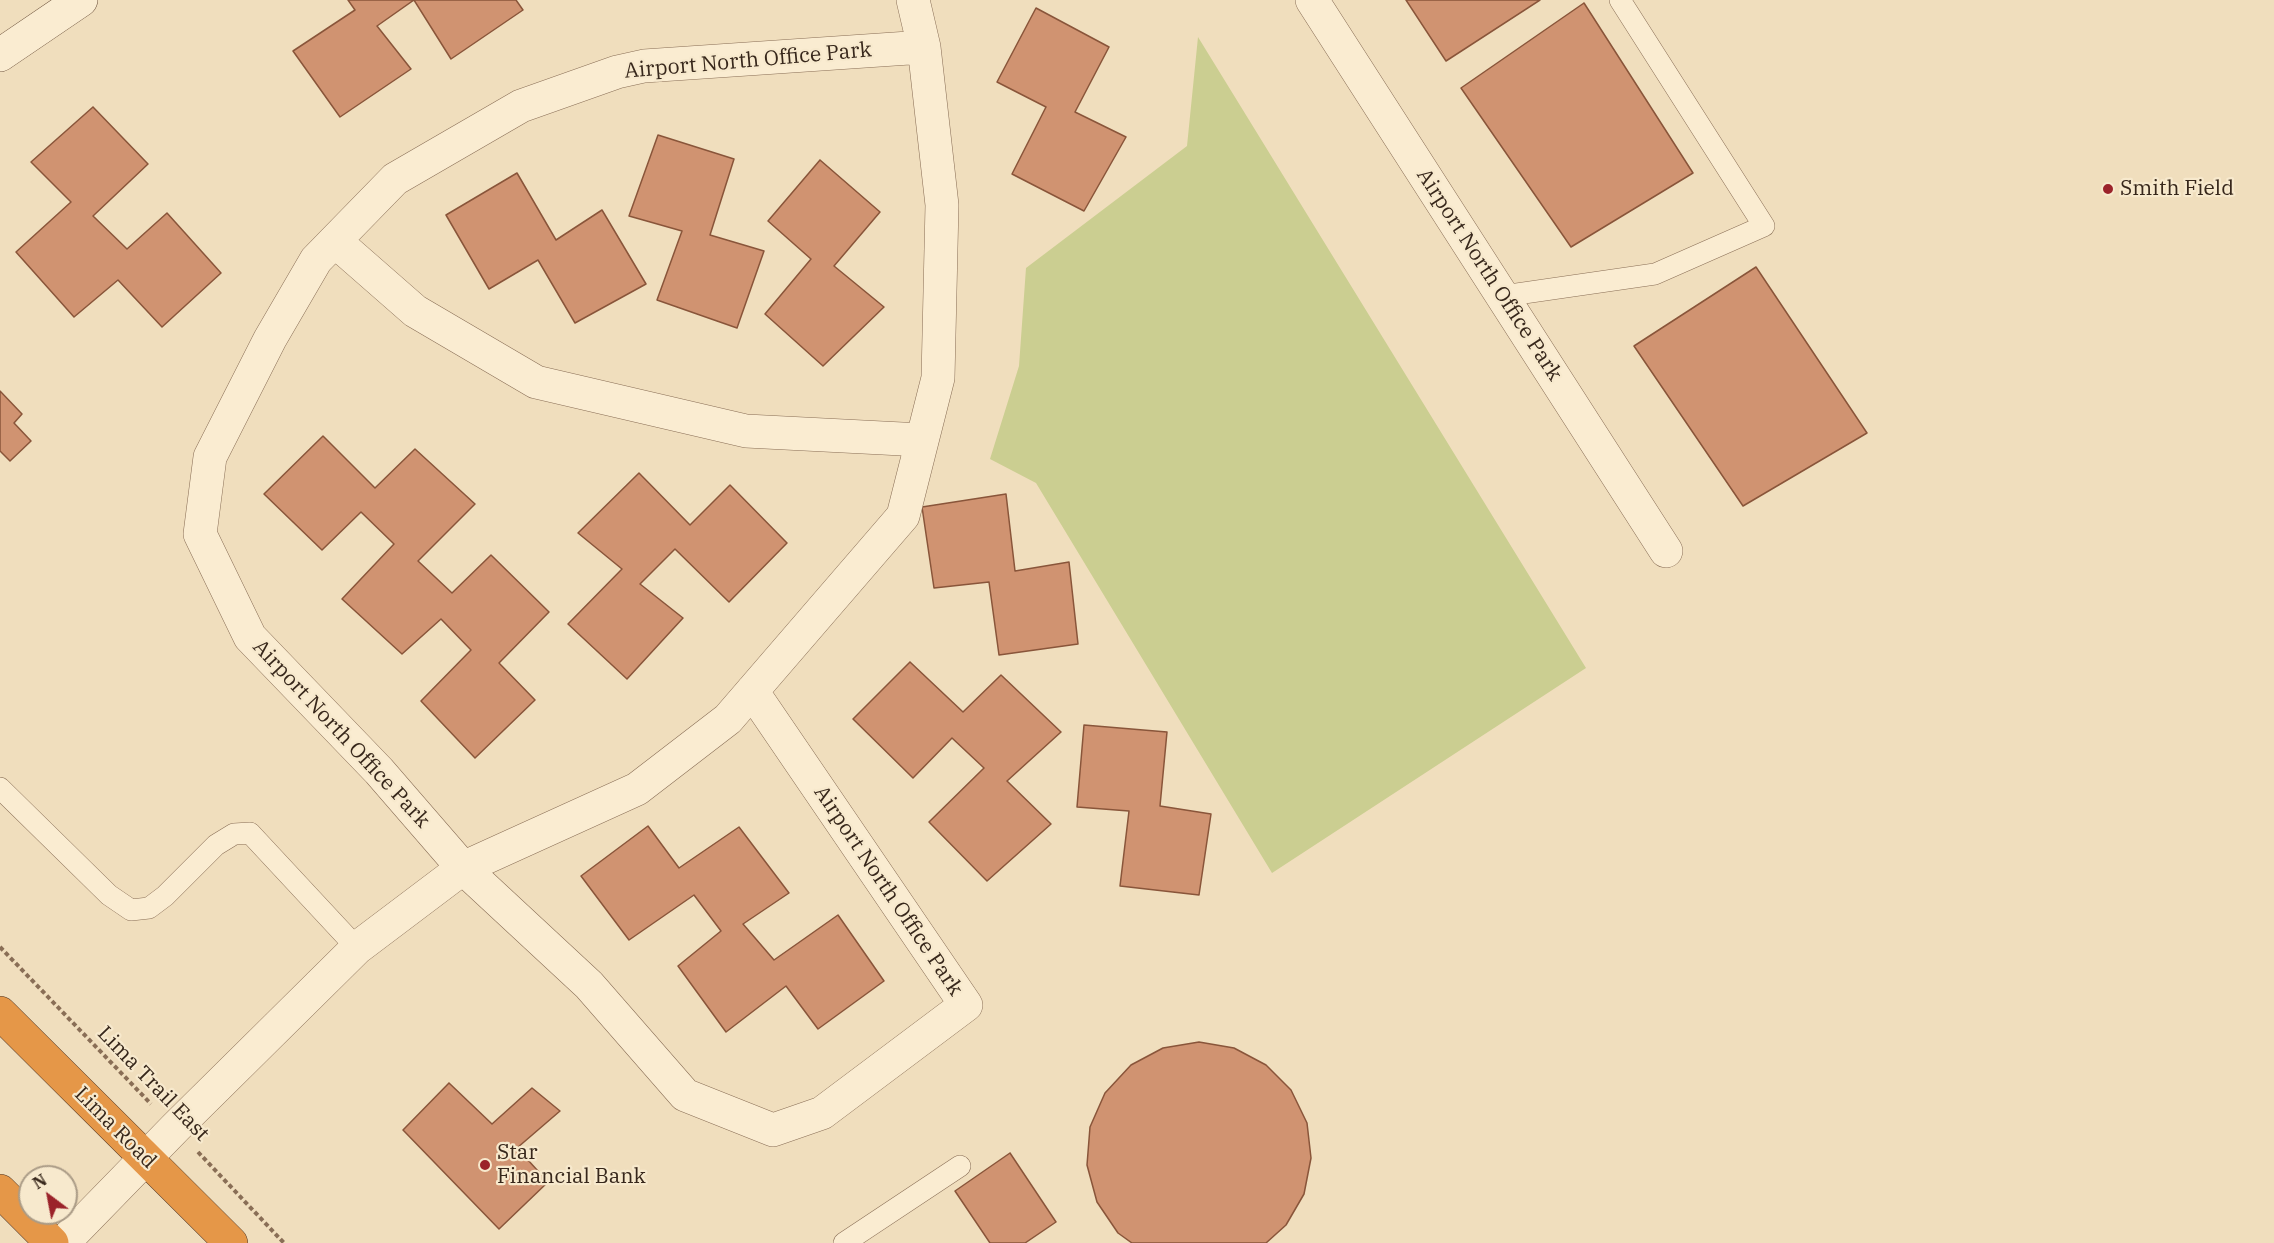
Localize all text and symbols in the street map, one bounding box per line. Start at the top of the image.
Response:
street label: Airport North Office Park [623,38,873,84]
street label: Airport North Office Park [1411,164,1567,386]
place label: Smith Field [2120,176,2234,202]
marker: Smith Field [2101,182,2115,196]
street label: Airport North Office Park [247,635,435,833]
street label: Airport North Office Park [808,781,968,1001]
street label: Lima Trail East [92,1021,214,1147]
street label: Lima Road [69,1082,161,1174]
place label: Star Financial Bank [497,1140,646,1190]
marker: Star Financial Bank [478,1158,492,1172]
north arrow [18,1165,78,1225]
text: N [29,1170,50,1193]

